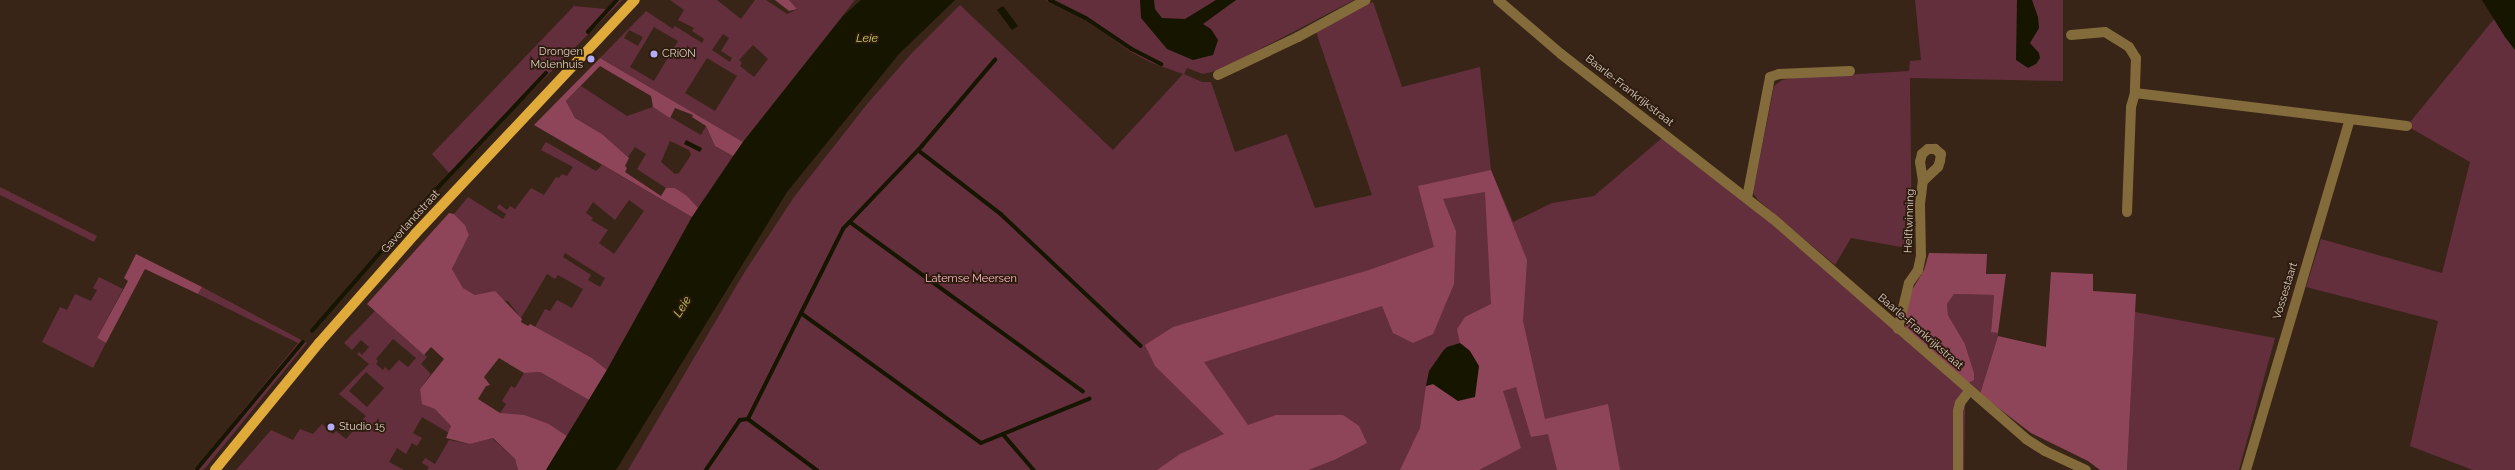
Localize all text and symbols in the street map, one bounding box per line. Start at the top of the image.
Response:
water label: Leie [856,32,878,46]
place label: Drongen Molenhuis [530,46,583,72]
place label: CRiON [662,47,696,61]
marker: CRiON [649,49,659,59]
street label: Baarle-Frankrijkstraat [1582,52,1676,130]
marker: Drongen Molenhuis [586,54,596,64]
street label: Gaverlandstraat [379,188,443,256]
street label: Helftwinning [1902,189,1918,253]
street label: Vossestaart [2271,261,2301,321]
park label: Latemse Meersen [925,272,1017,286]
street label: Baarle-Frankrijkstraat [1875,291,1965,373]
water label: Leie [671,294,695,320]
place label: Studio 15 [339,420,385,434]
marker: Studio 15 [326,422,336,432]

